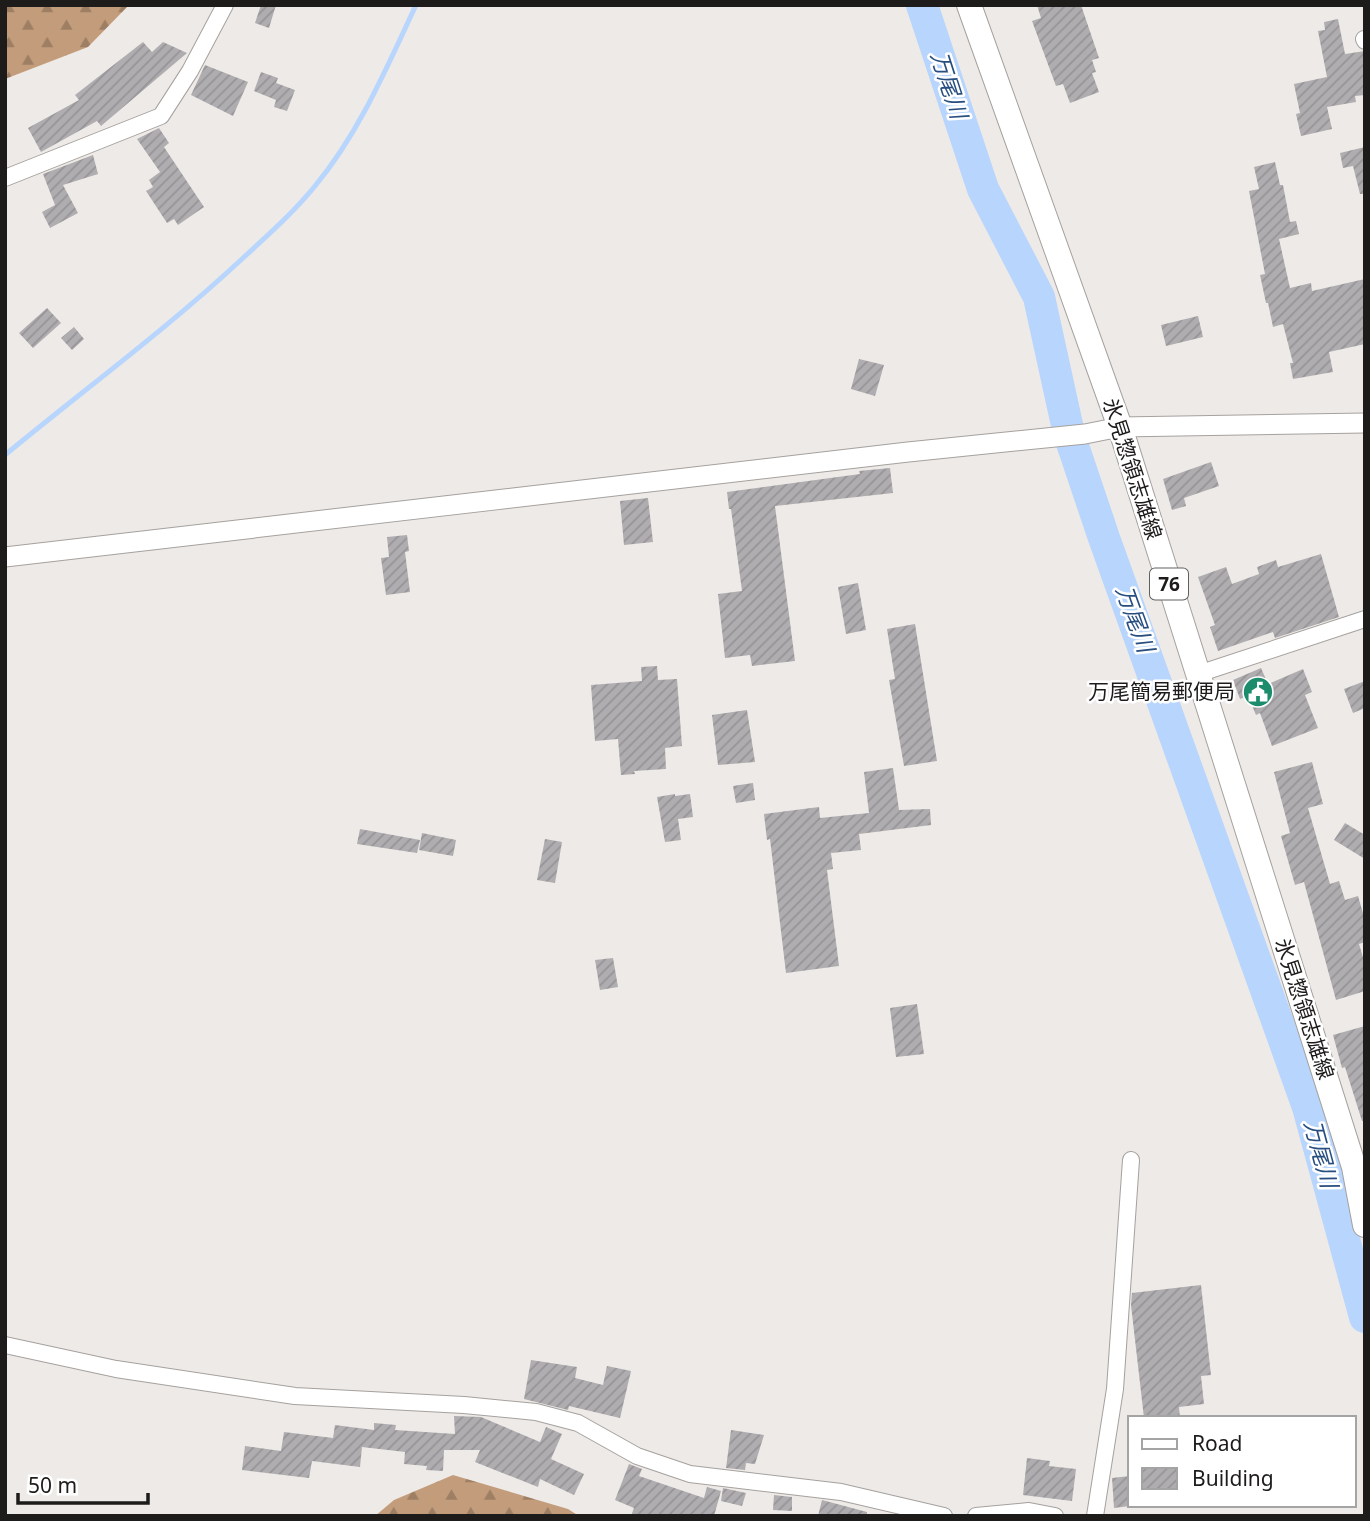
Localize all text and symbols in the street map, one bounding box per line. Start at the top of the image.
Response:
water label: 万尾川 [924,47,977,125]
street label: 氷見惣領志雄線 [1097,394,1169,543]
road number: 76 [1150,568,1188,600]
water label: 万尾川 [1109,581,1164,659]
public building icon: 万尾簡易郵便局 [1241,675,1275,709]
place label: 万尾簡易郵便局 [1088,677,1235,705]
street label: 氷見惣領志雄線 [1269,934,1341,1083]
water label: 万尾川 [1298,1116,1347,1194]
legend [1128,1416,1356,1507]
text: Road [1192,1429,1242,1457]
scale bar [18,1462,147,1506]
text: Building [1192,1464,1274,1492]
text: 50 m [28,1471,77,1499]

